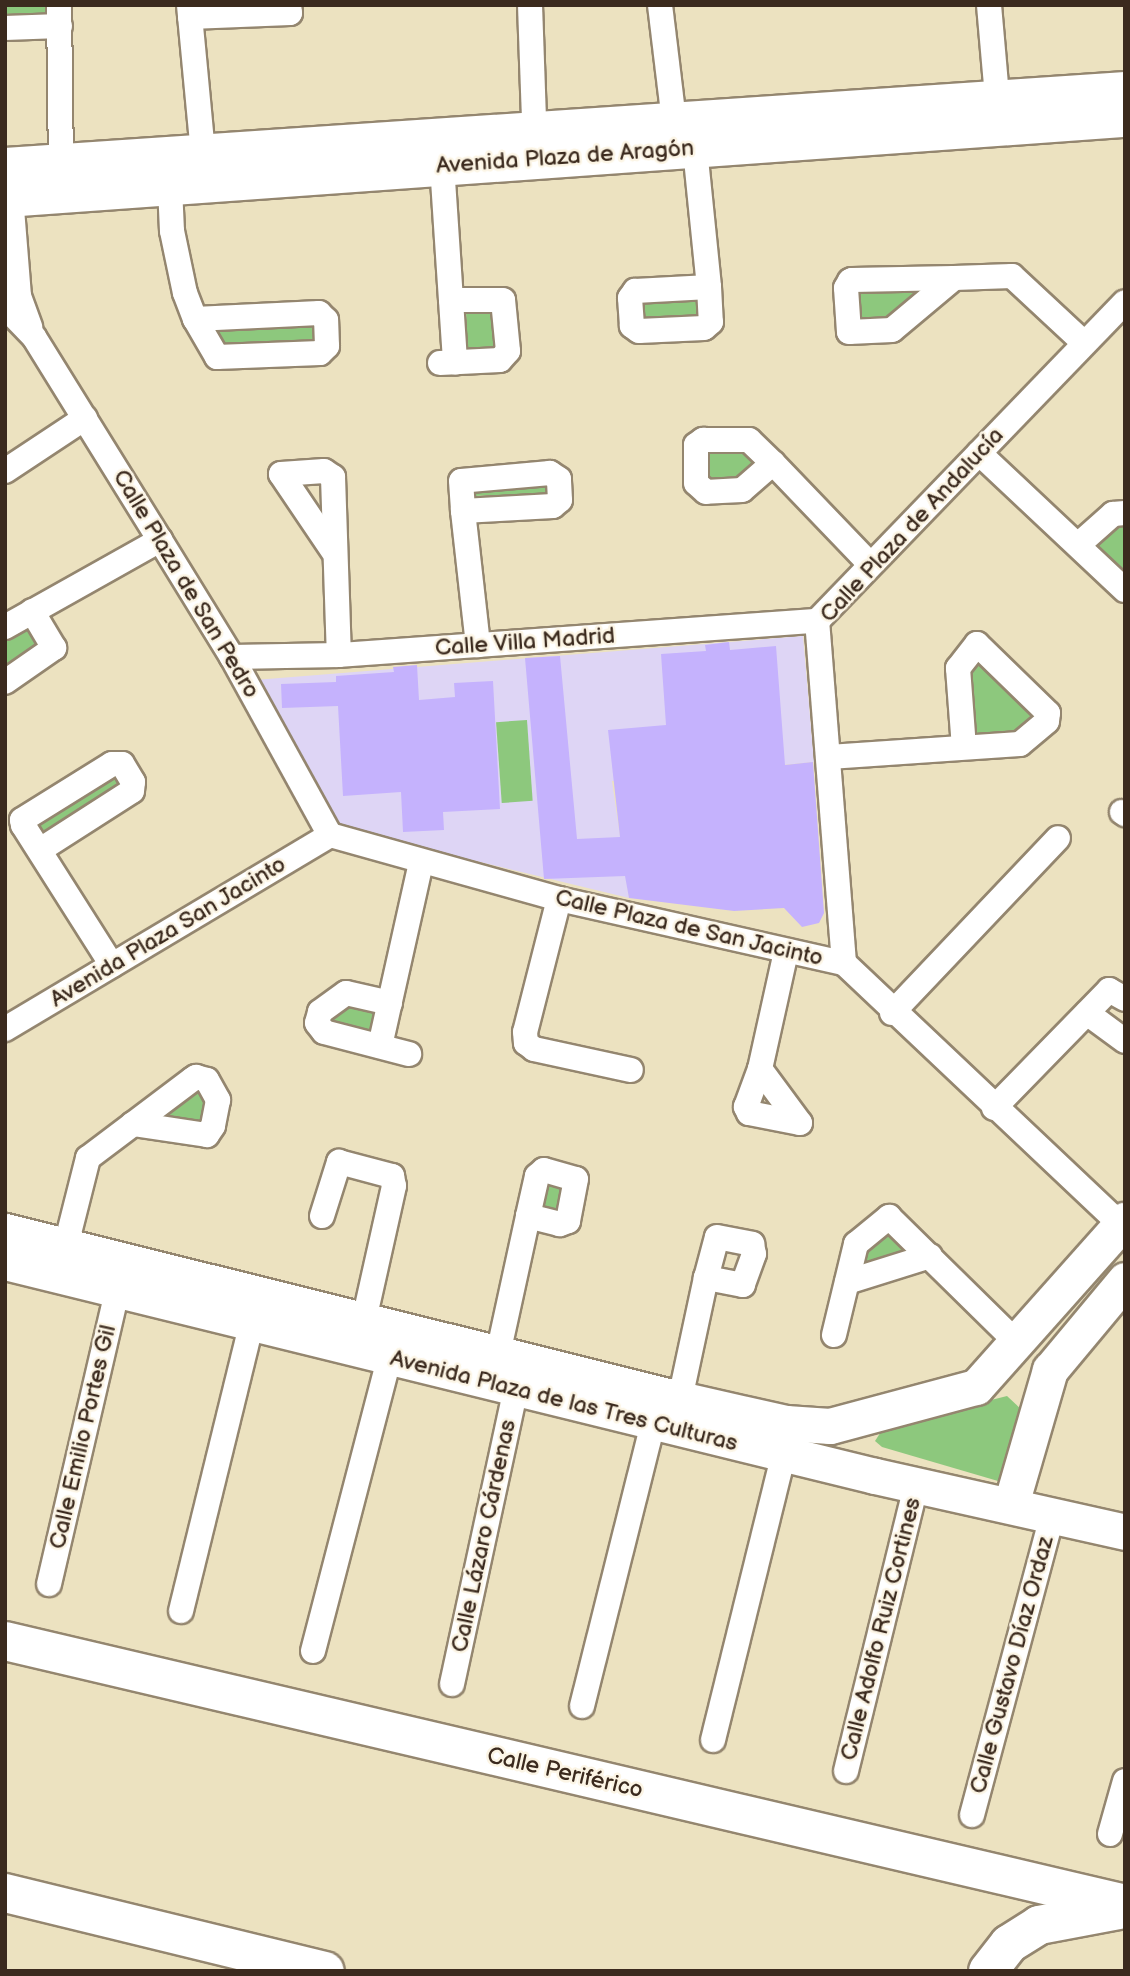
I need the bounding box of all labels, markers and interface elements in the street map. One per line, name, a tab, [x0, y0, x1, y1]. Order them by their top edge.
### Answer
street label: Avenida Plaza de Aragón	[435, 134, 695, 180]
street label: Calle Plaza de Andalucía	[814, 422, 1010, 628]
street label: Calle Plaza de San Pedro	[107, 465, 265, 703]
street label: Calle Villa Madrid	[434, 622, 616, 662]
street label: Avenida Plaza San Jacinto	[44, 850, 292, 1014]
street label: Calle Plaza de San Jacinto	[552, 884, 826, 972]
street label: Calle Emilio Portes Gil	[44, 1322, 122, 1552]
street label: Avenida Plaza de las Tres Culturas	[387, 1344, 741, 1458]
street label: Calle Lázaro Cárdenas	[446, 1417, 522, 1655]
street label: Calle Adolfo Ruiz Cortines	[835, 1495, 927, 1763]
street label: Calle Gustavo Díaz Ordaz	[964, 1533, 1060, 1797]
street label: Calle Periférico	[484, 1742, 646, 1804]

